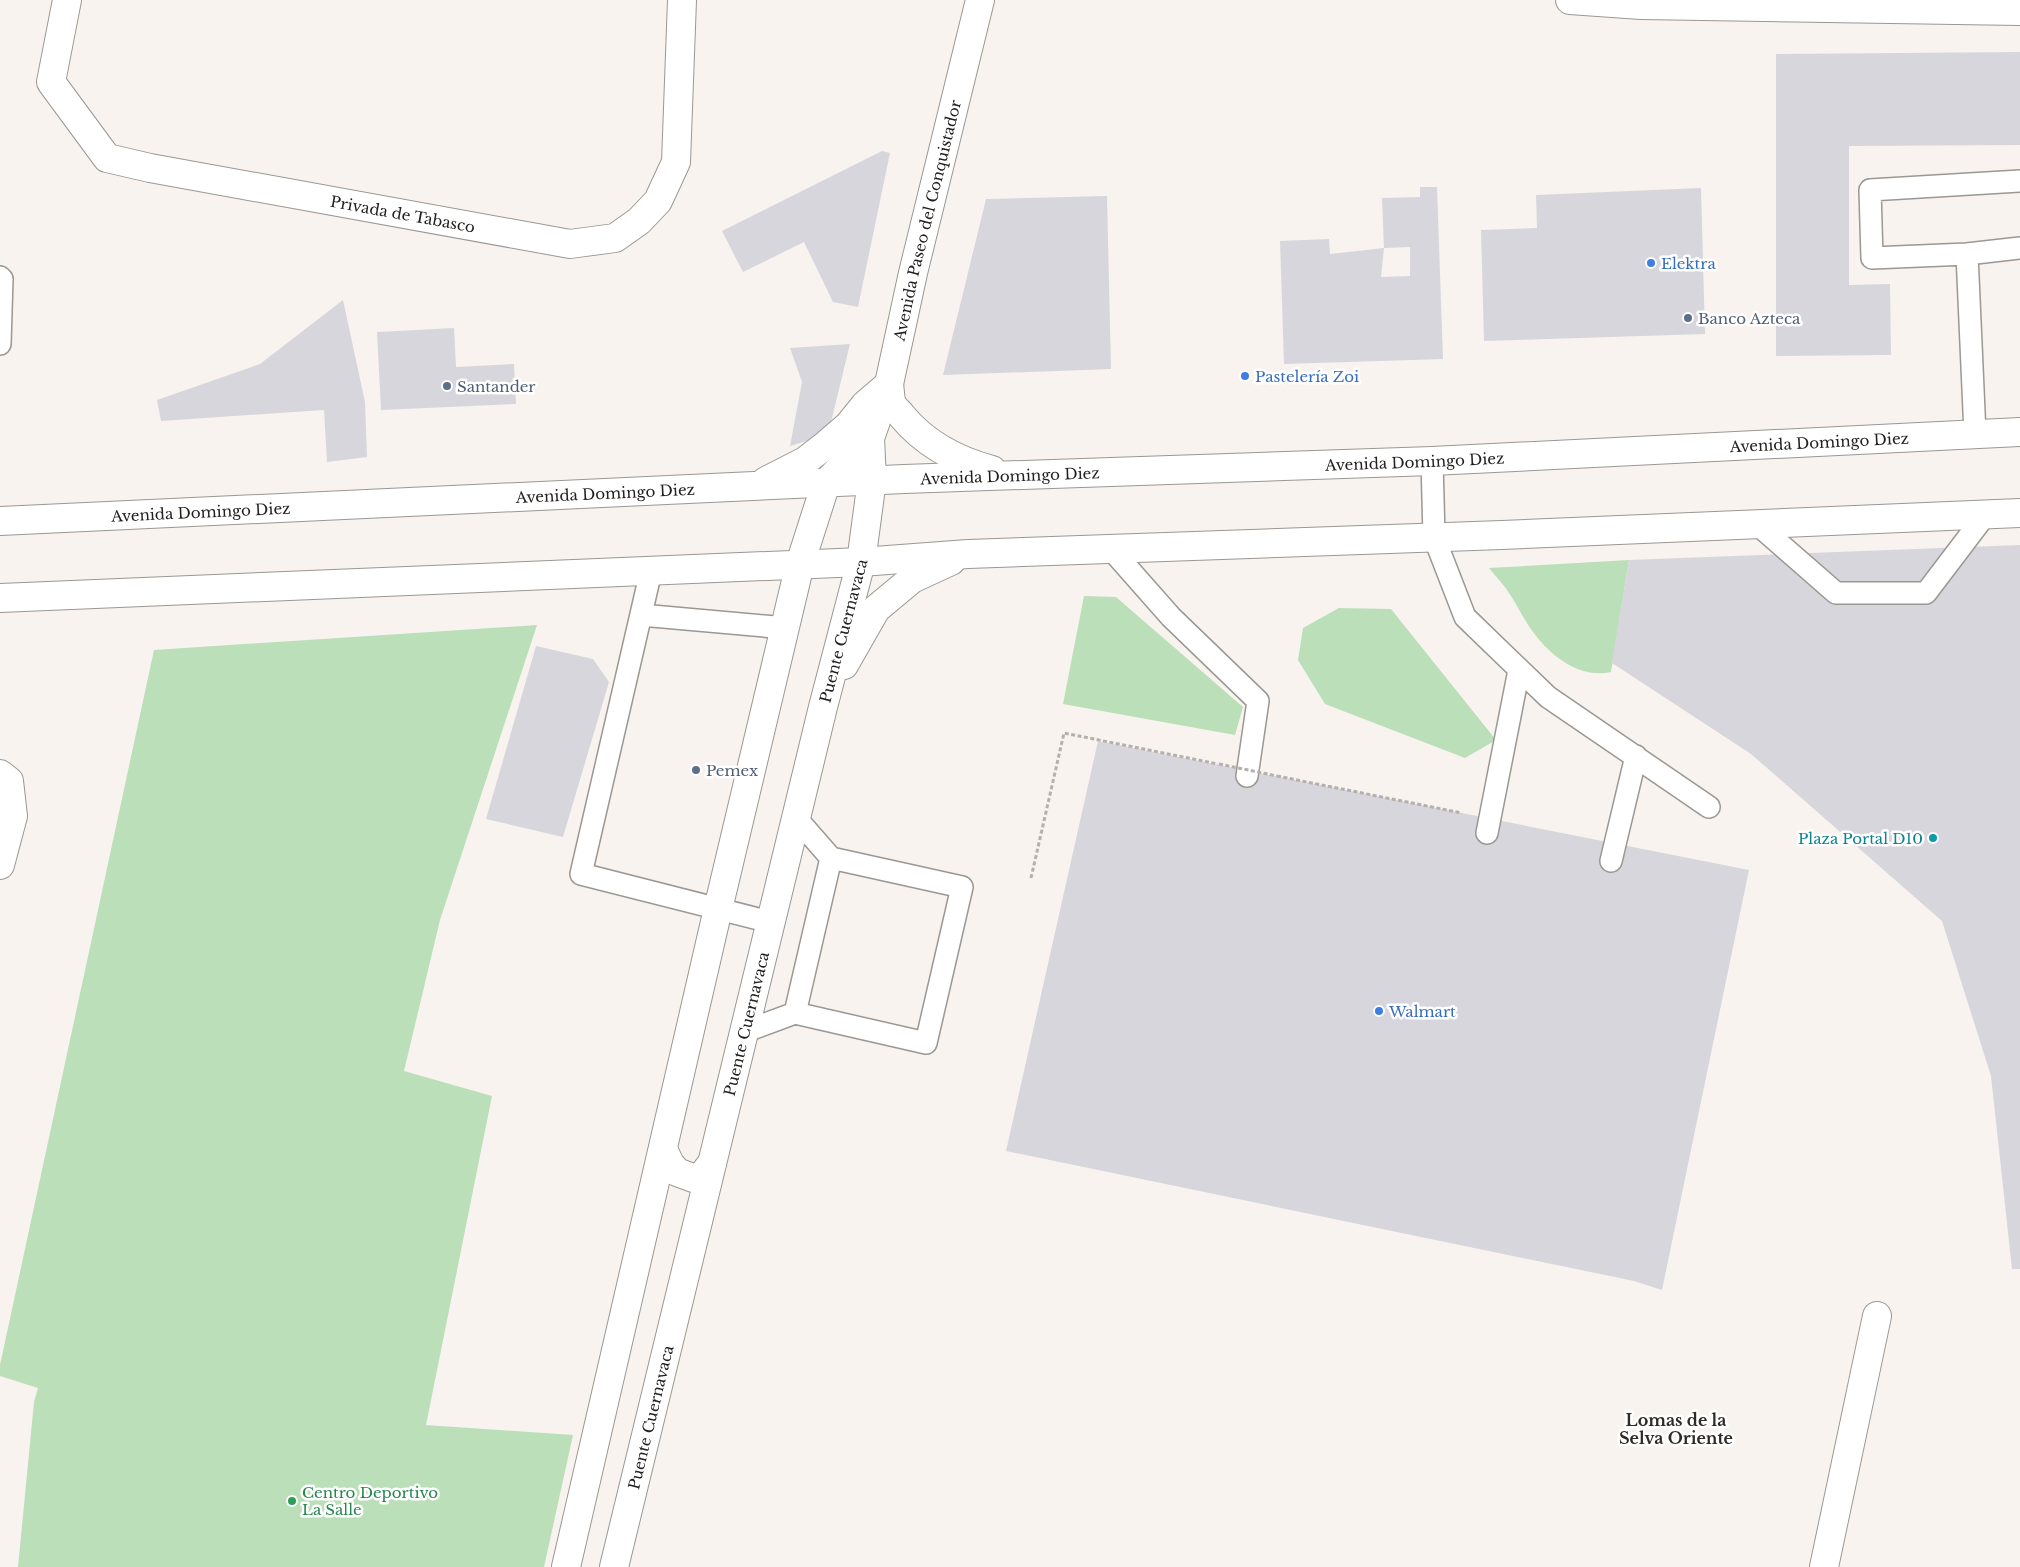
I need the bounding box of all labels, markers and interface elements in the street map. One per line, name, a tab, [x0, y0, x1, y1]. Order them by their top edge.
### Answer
street label: Avenida Paseo del Conquistador	[889, 97, 965, 344]
street label: Privada de Tabasco	[329, 191, 477, 236]
place label: Elektra	[1661, 254, 1716, 273]
marker: Elektra	[1645, 257, 1657, 269]
place label: Banco Azteca	[1698, 309, 1801, 328]
marker: Banco Azteca	[1682, 312, 1694, 324]
place label: Pastelería Zoi	[1255, 367, 1359, 386]
marker: Pastelería Zoi	[1239, 370, 1251, 382]
place label: Santander	[457, 377, 536, 396]
marker: Santander	[441, 380, 453, 392]
street label: Avenida Domingo Diez	[1728, 428, 1909, 456]
street label: Avenida Domingo Diez	[1324, 448, 1505, 474]
street label: Avenida Domingo Diez	[919, 463, 1100, 488]
street label: Avenida Domingo Diez	[514, 479, 695, 507]
street label: Avenida Domingo Diez	[110, 498, 291, 525]
street label: Puente Cuernavaca	[815, 556, 871, 705]
place label: Pemex	[706, 761, 758, 780]
marker: Pemex	[690, 764, 702, 776]
place label: Plaza Portal D10	[1798, 829, 1923, 848]
marker: Plaza Portal D10	[1927, 832, 1939, 844]
street label: Puente Cuernavaca	[719, 949, 773, 1098]
place label: Walmart	[1388, 1002, 1456, 1021]
marker: Walmart	[1373, 1005, 1385, 1017]
street label: Puente Cuernavaca	[624, 1343, 677, 1491]
district label: Lomas de la Selva Oriente	[1619, 1410, 1733, 1448]
place label: Centro Deportivo La Salle	[302, 1483, 438, 1519]
marker: Centro Deportivo La Salle	[286, 1495, 298, 1507]

